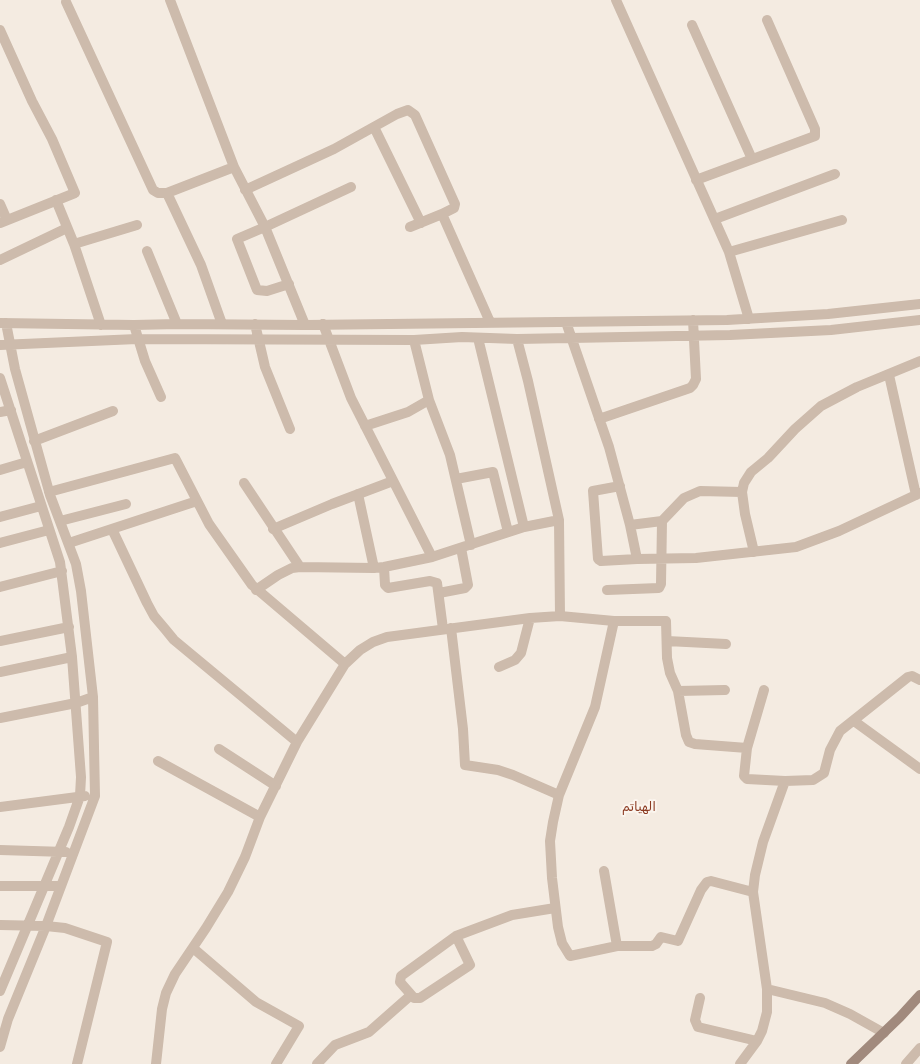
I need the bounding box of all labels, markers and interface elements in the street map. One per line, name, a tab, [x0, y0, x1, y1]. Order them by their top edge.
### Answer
district label: الهياتم	[622, 799, 656, 815]

